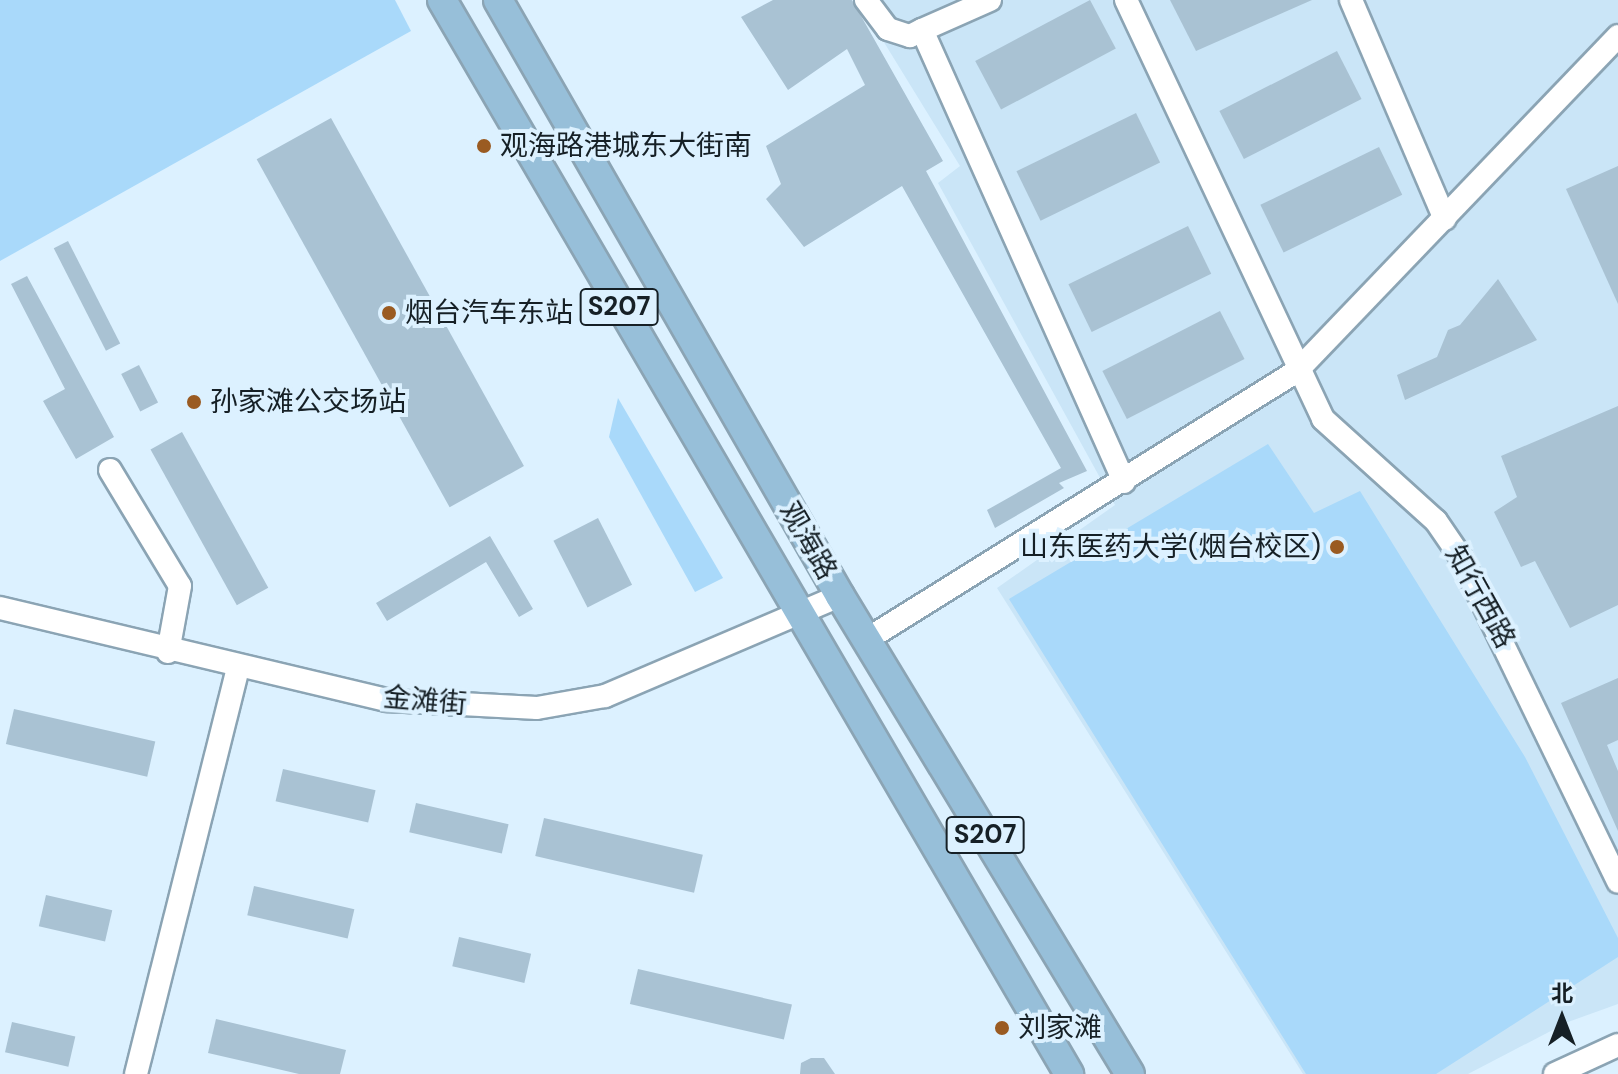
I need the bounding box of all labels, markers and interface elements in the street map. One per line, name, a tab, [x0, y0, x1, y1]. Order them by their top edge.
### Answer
place label: 观海路港城东大街南	[500, 129, 752, 163]
marker: 观海路港城东大街南	[475, 137, 493, 155]
road number: S207	[579, 285, 659, 329]
place label: 烟台汽车东站	[405, 296, 573, 330]
marker: 烟台汽车东站	[380, 304, 398, 322]
place label: 孙家滩公交场站	[210, 385, 406, 419]
marker: 孙家滩公交场站	[185, 393, 203, 411]
street label: 观海路	[772, 496, 844, 586]
place label: 山东医药大学(烟台校区)	[1020, 530, 1321, 564]
marker: 山东医药大学(烟台校区)	[1328, 538, 1346, 556]
street label: 知行西路	[1438, 540, 1522, 654]
street label: 金滩街	[382, 681, 468, 721]
road number: S207	[945, 813, 1025, 857]
north arrow	[1522, 978, 1602, 1058]
text: 北	[1551, 979, 1573, 1008]
place label: 刘家滩	[1018, 1011, 1102, 1045]
marker: 刘家滩	[993, 1019, 1011, 1037]

